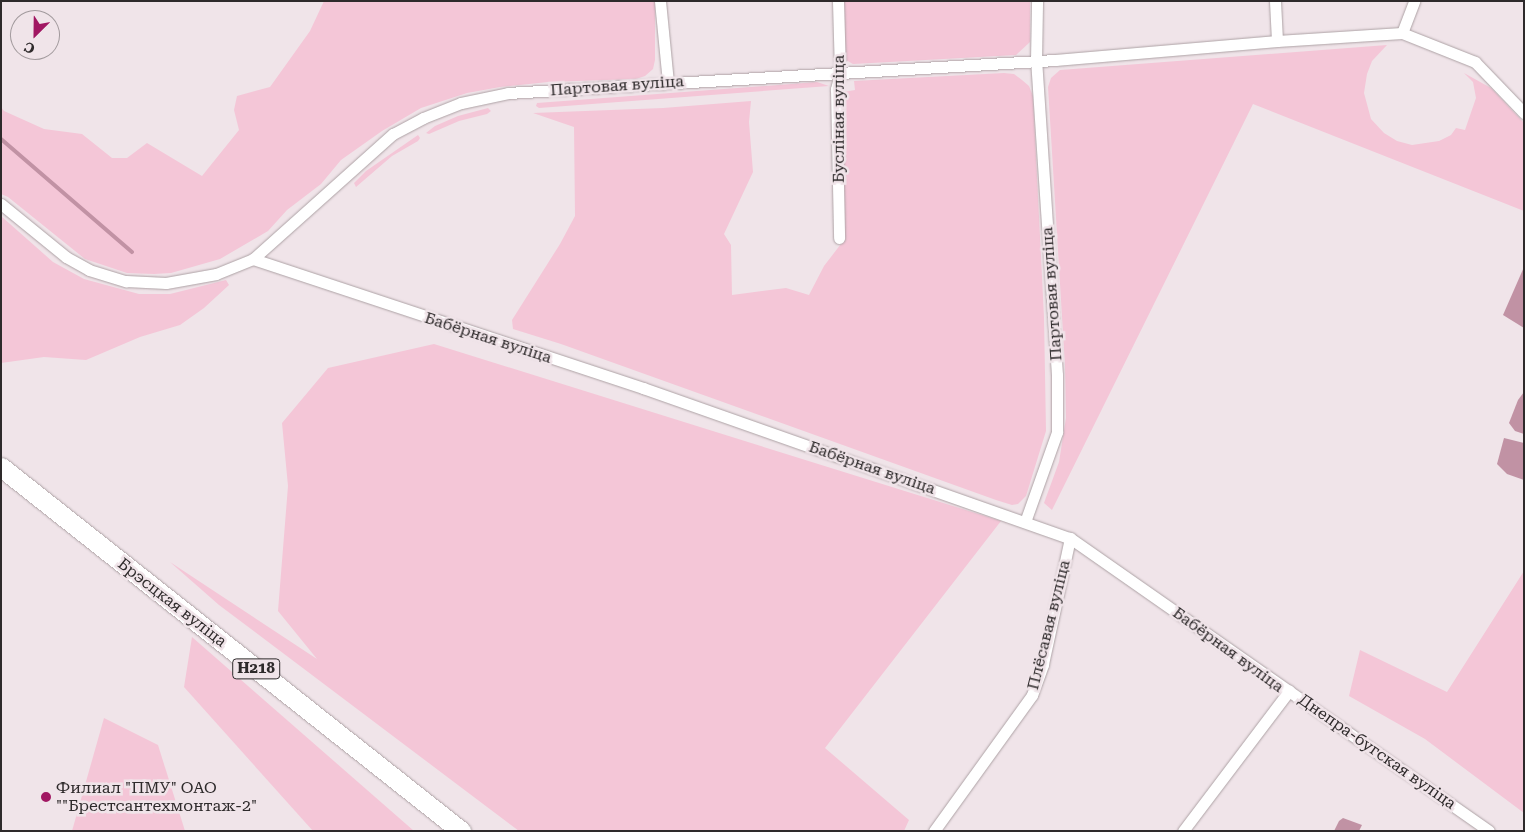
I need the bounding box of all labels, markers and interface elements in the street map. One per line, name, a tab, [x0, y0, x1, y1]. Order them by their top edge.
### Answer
north arrow	[10, 10, 60, 60]
text: С	[22, 39, 37, 57]
street label: Бусліная вуліца	[829, 55, 849, 183]
street label: Партовая вуліца	[550, 72, 684, 100]
street label: Партовая вуліца	[1038, 227, 1066, 361]
street label: Бабёрная вуліца	[422, 308, 554, 368]
street label: Бабёрная вуліца	[806, 437, 938, 499]
street label: Брэсцкая вуліца	[114, 555, 230, 651]
street label: Плёсавая вуліца	[1024, 558, 1074, 692]
street label: Бабёрная вуліца	[1169, 603, 1287, 697]
road number: Н218	[231, 656, 281, 682]
street label: Днепра-бугская вуліца	[1295, 690, 1459, 814]
place label: Филиал "ПМУ" ОАО ""Брестсантехмонтаж-2"	[56, 778, 257, 816]
marker: Филиал "ПМУ" ОАО ""Брестсантехмонтаж-2"	[40, 791, 52, 803]

